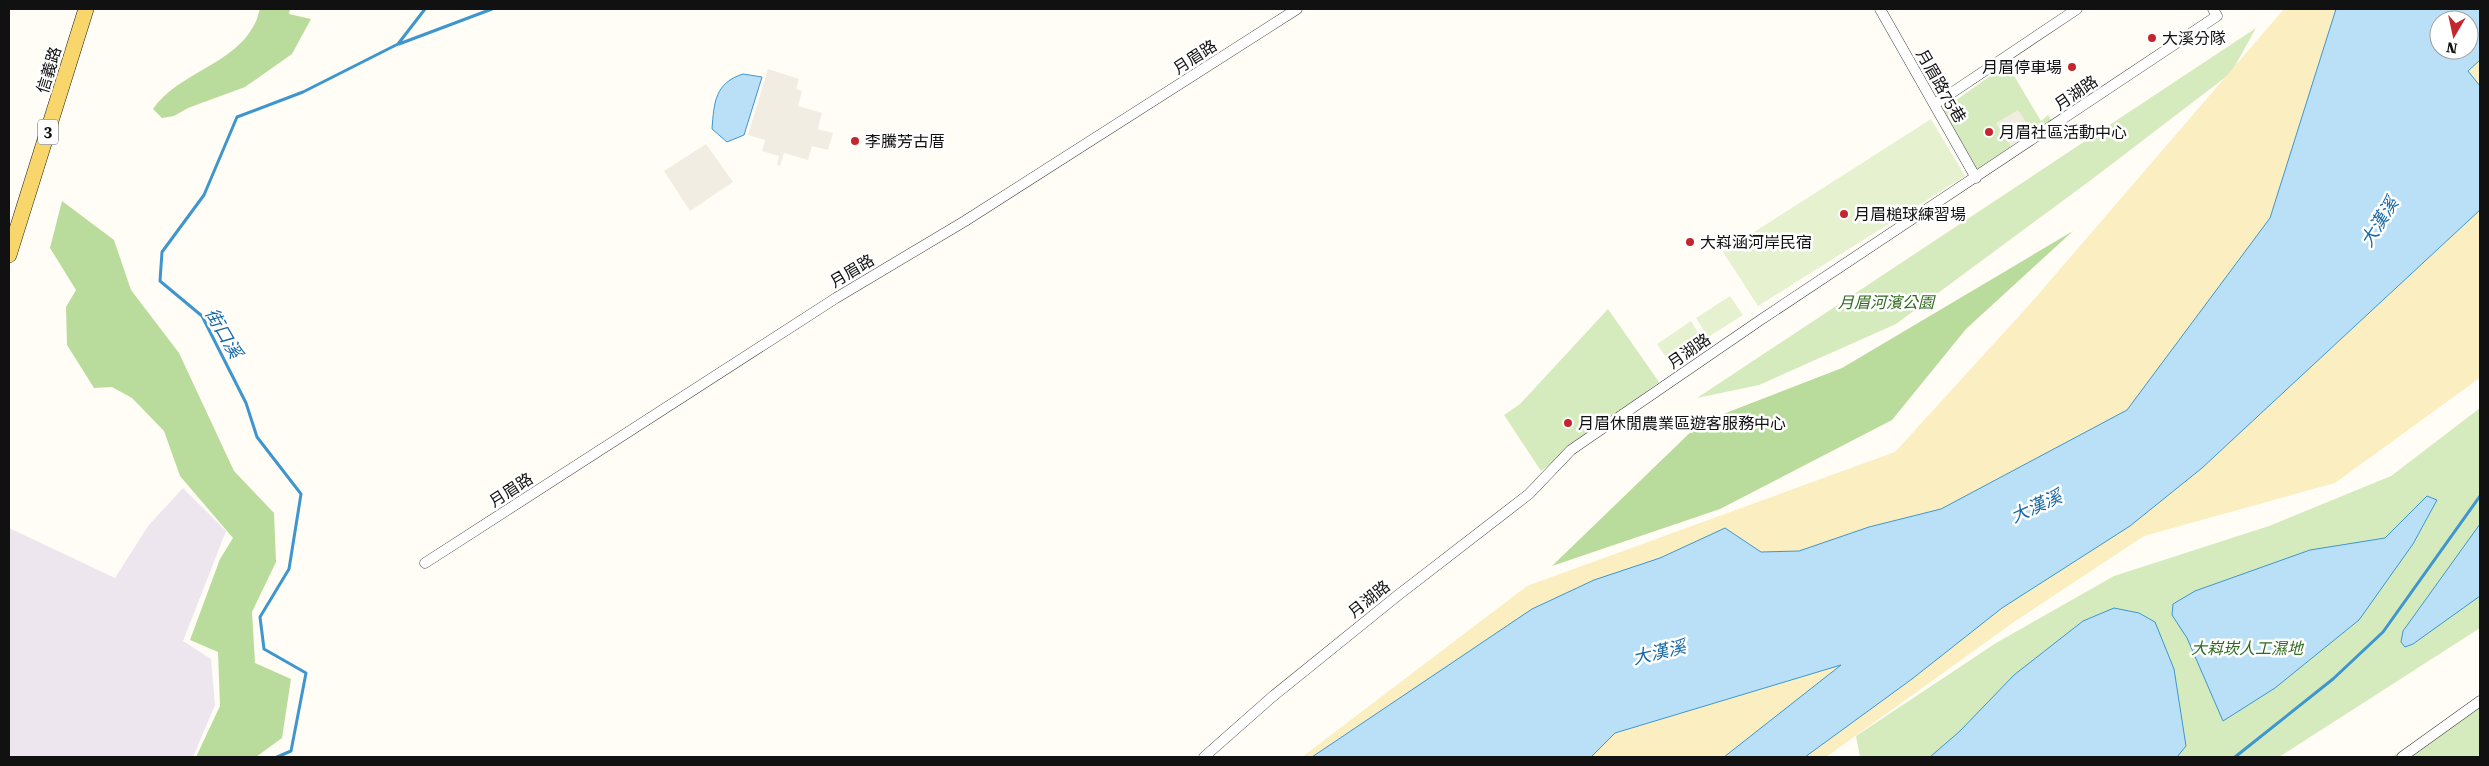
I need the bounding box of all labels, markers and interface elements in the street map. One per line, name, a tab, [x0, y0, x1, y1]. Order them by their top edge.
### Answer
north arrow	[2429, 10, 2479, 60]
place label: 大溪分隊	[2162, 29, 2226, 48]
marker: 大溪分隊	[2146, 32, 2158, 44]
street label: 月眉路	[1170, 36, 1220, 78]
text: N	[2445, 39, 2459, 57]
street label: 信義路	[33, 44, 65, 96]
street label: 月眉路75巷	[1912, 46, 1970, 126]
place label: 月眉停車場	[1982, 58, 2062, 77]
marker: 月眉停車場	[2066, 61, 2078, 73]
street label: 月湖路	[2051, 72, 2101, 114]
road number: 3	[38, 120, 58, 144]
place label: 月眉社區活動中心	[1999, 123, 2127, 142]
marker: 月眉社區活動中心	[1983, 126, 1995, 138]
place label: 李騰芳古厝	[865, 132, 945, 151]
marker: 李騰芳古厝	[849, 135, 861, 147]
water label: 大漢溪	[2356, 191, 2404, 250]
place label: 月眉槌球練習場	[1854, 205, 1966, 224]
marker: 月眉槌球練習場	[1838, 208, 1850, 220]
place label: 大嵙涵河岸民宿	[1700, 233, 1812, 252]
marker: 大嵙涵河岸民宿	[1684, 236, 1696, 248]
street label: 月眉路	[827, 250, 877, 292]
park label: 月眉河濱公園	[1838, 293, 1936, 312]
water label: 街口溪	[201, 304, 248, 364]
street label: 月湖路	[1664, 329, 1714, 373]
place label: 月眉休閒農業區遊客服務中心	[1578, 414, 1786, 433]
marker: 月眉休閒農業區遊客服務中心	[1562, 417, 1574, 429]
street label: 月眉路	[486, 469, 536, 511]
water label: 大漢溪	[2007, 484, 2068, 527]
street label: 月湖路	[1344, 577, 1394, 621]
water label: 大漢溪	[1630, 635, 1691, 668]
park label: 大嵙崁人工濕地	[2191, 639, 2305, 658]

